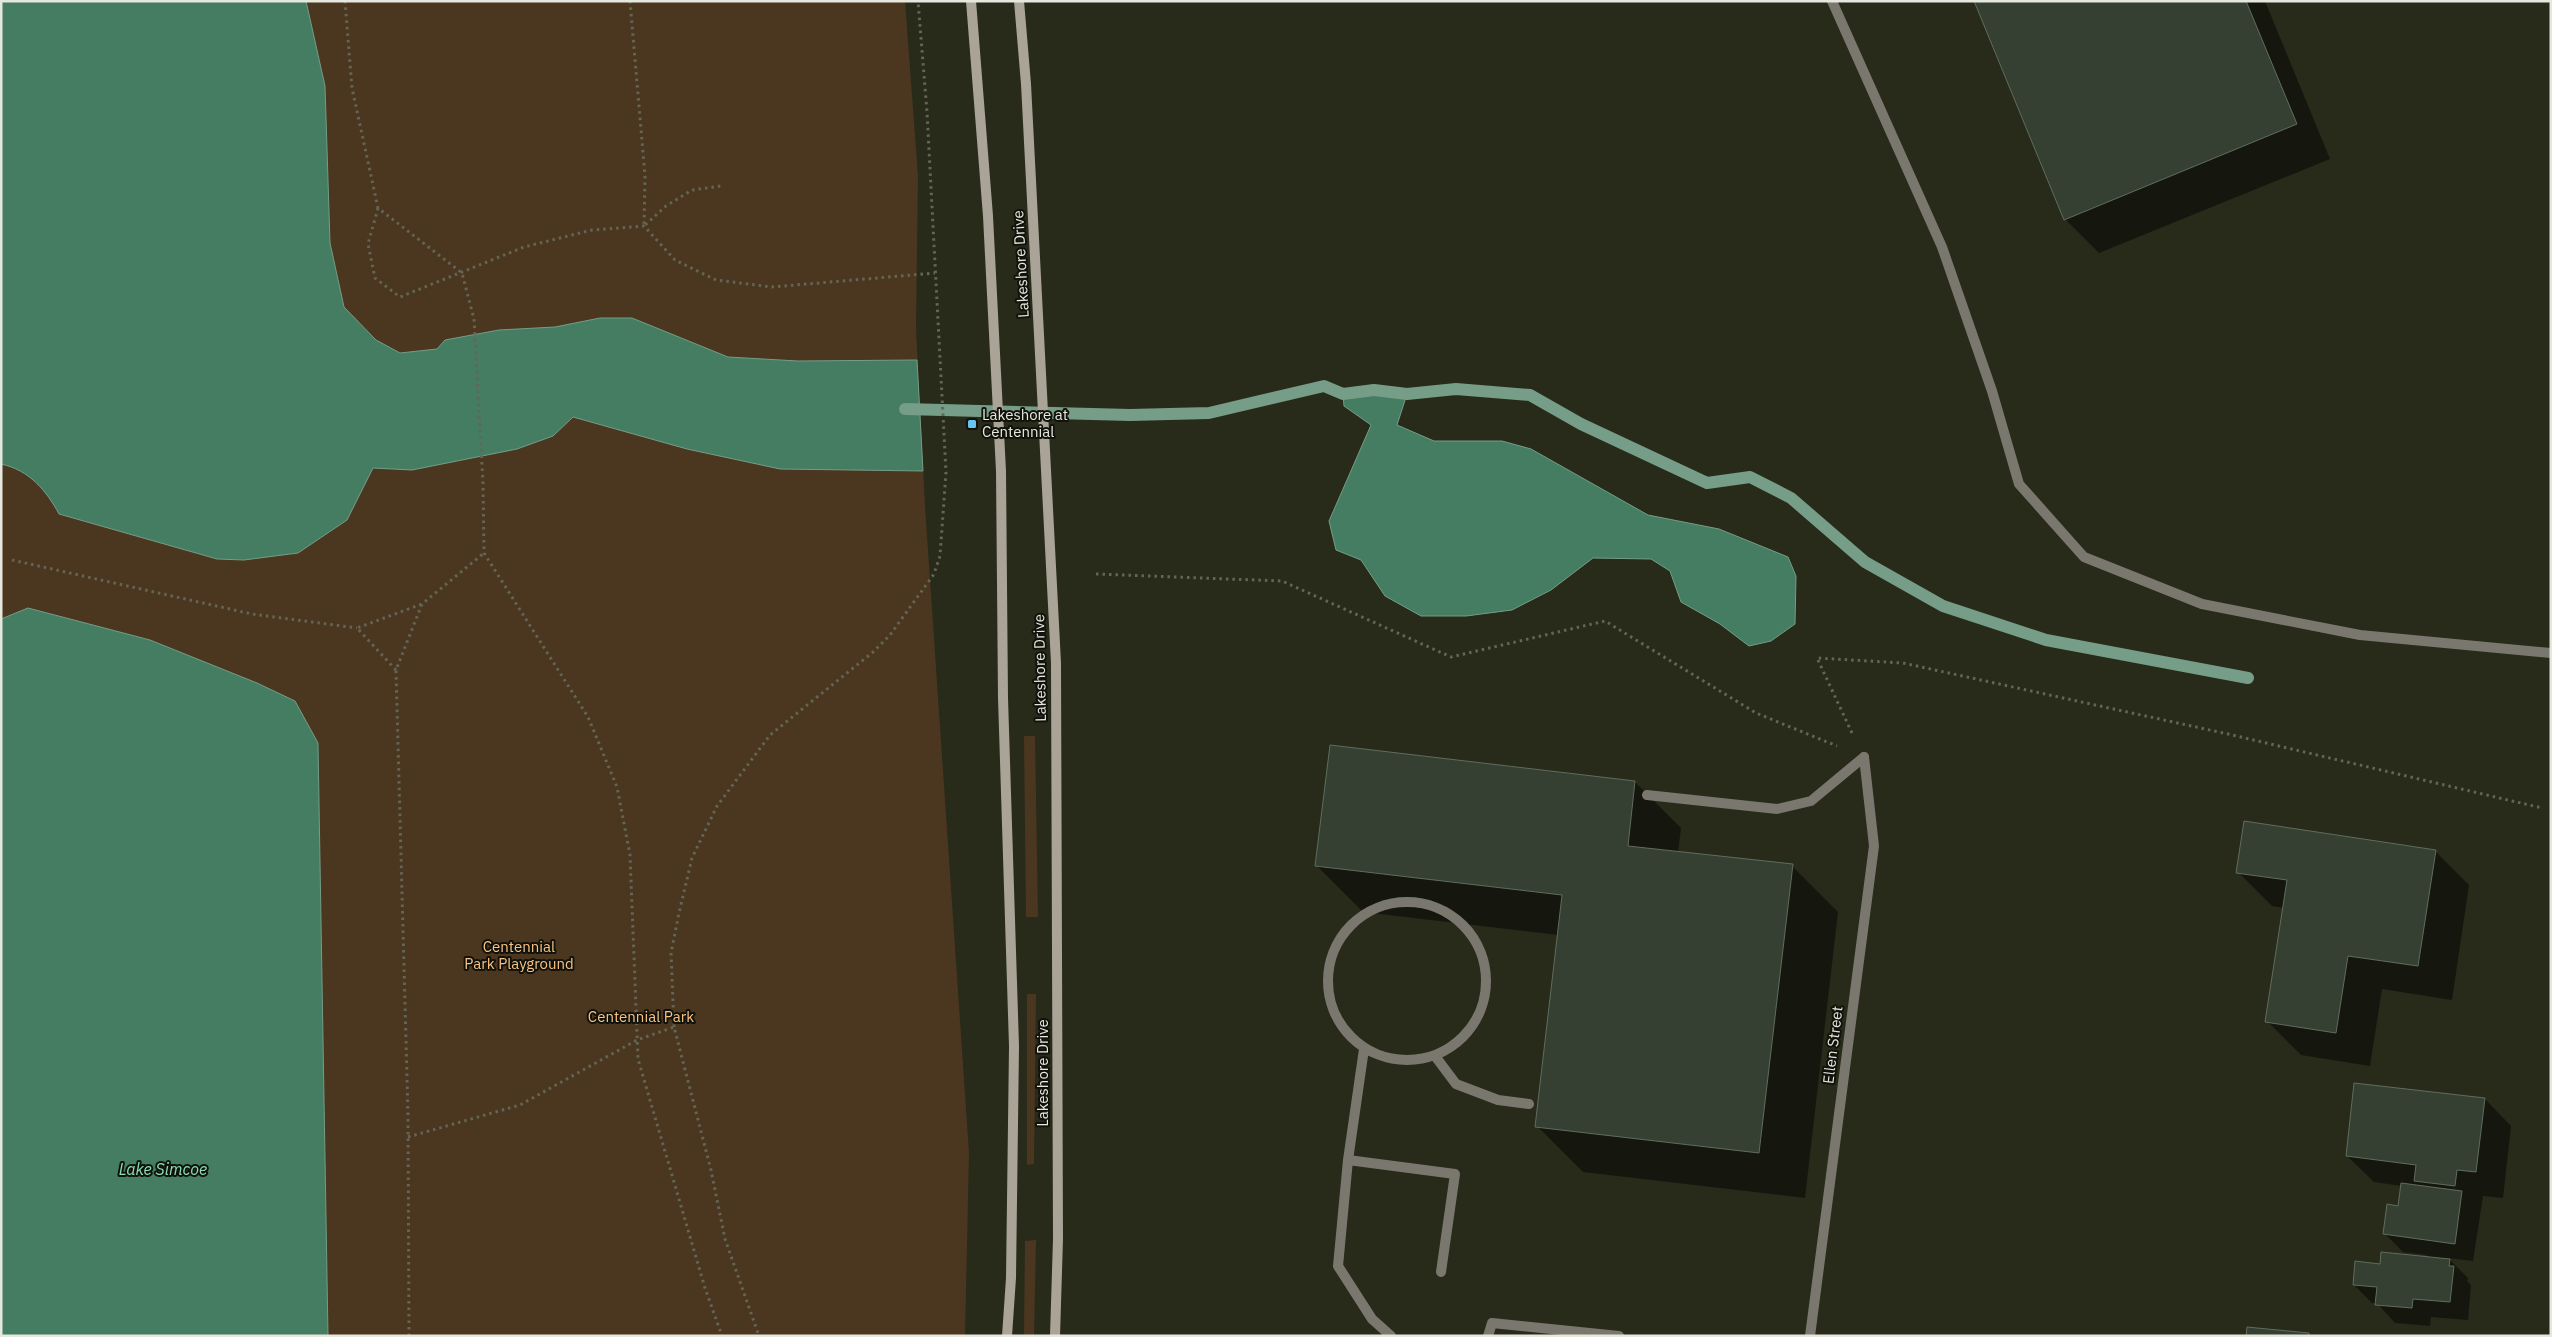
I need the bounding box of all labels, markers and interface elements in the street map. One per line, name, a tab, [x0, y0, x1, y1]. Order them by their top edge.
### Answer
street label: Lakeshore Drive	[1008, 210, 1033, 318]
place label: Lakeshore at Centennial	[982, 405, 1068, 441]
marker: Lakeshore at Centennial	[966, 418, 978, 430]
street label: Lakeshore Drive	[1029, 614, 1050, 722]
park label: Centennial Park Playground	[464, 937, 574, 973]
street label: Ellen Street	[1818, 1005, 1847, 1085]
park label: Centennial Park	[588, 1007, 694, 1026]
street label: Lakeshore Drive	[1033, 1019, 1052, 1127]
water label: Lake Simcoe	[119, 1159, 207, 1179]

